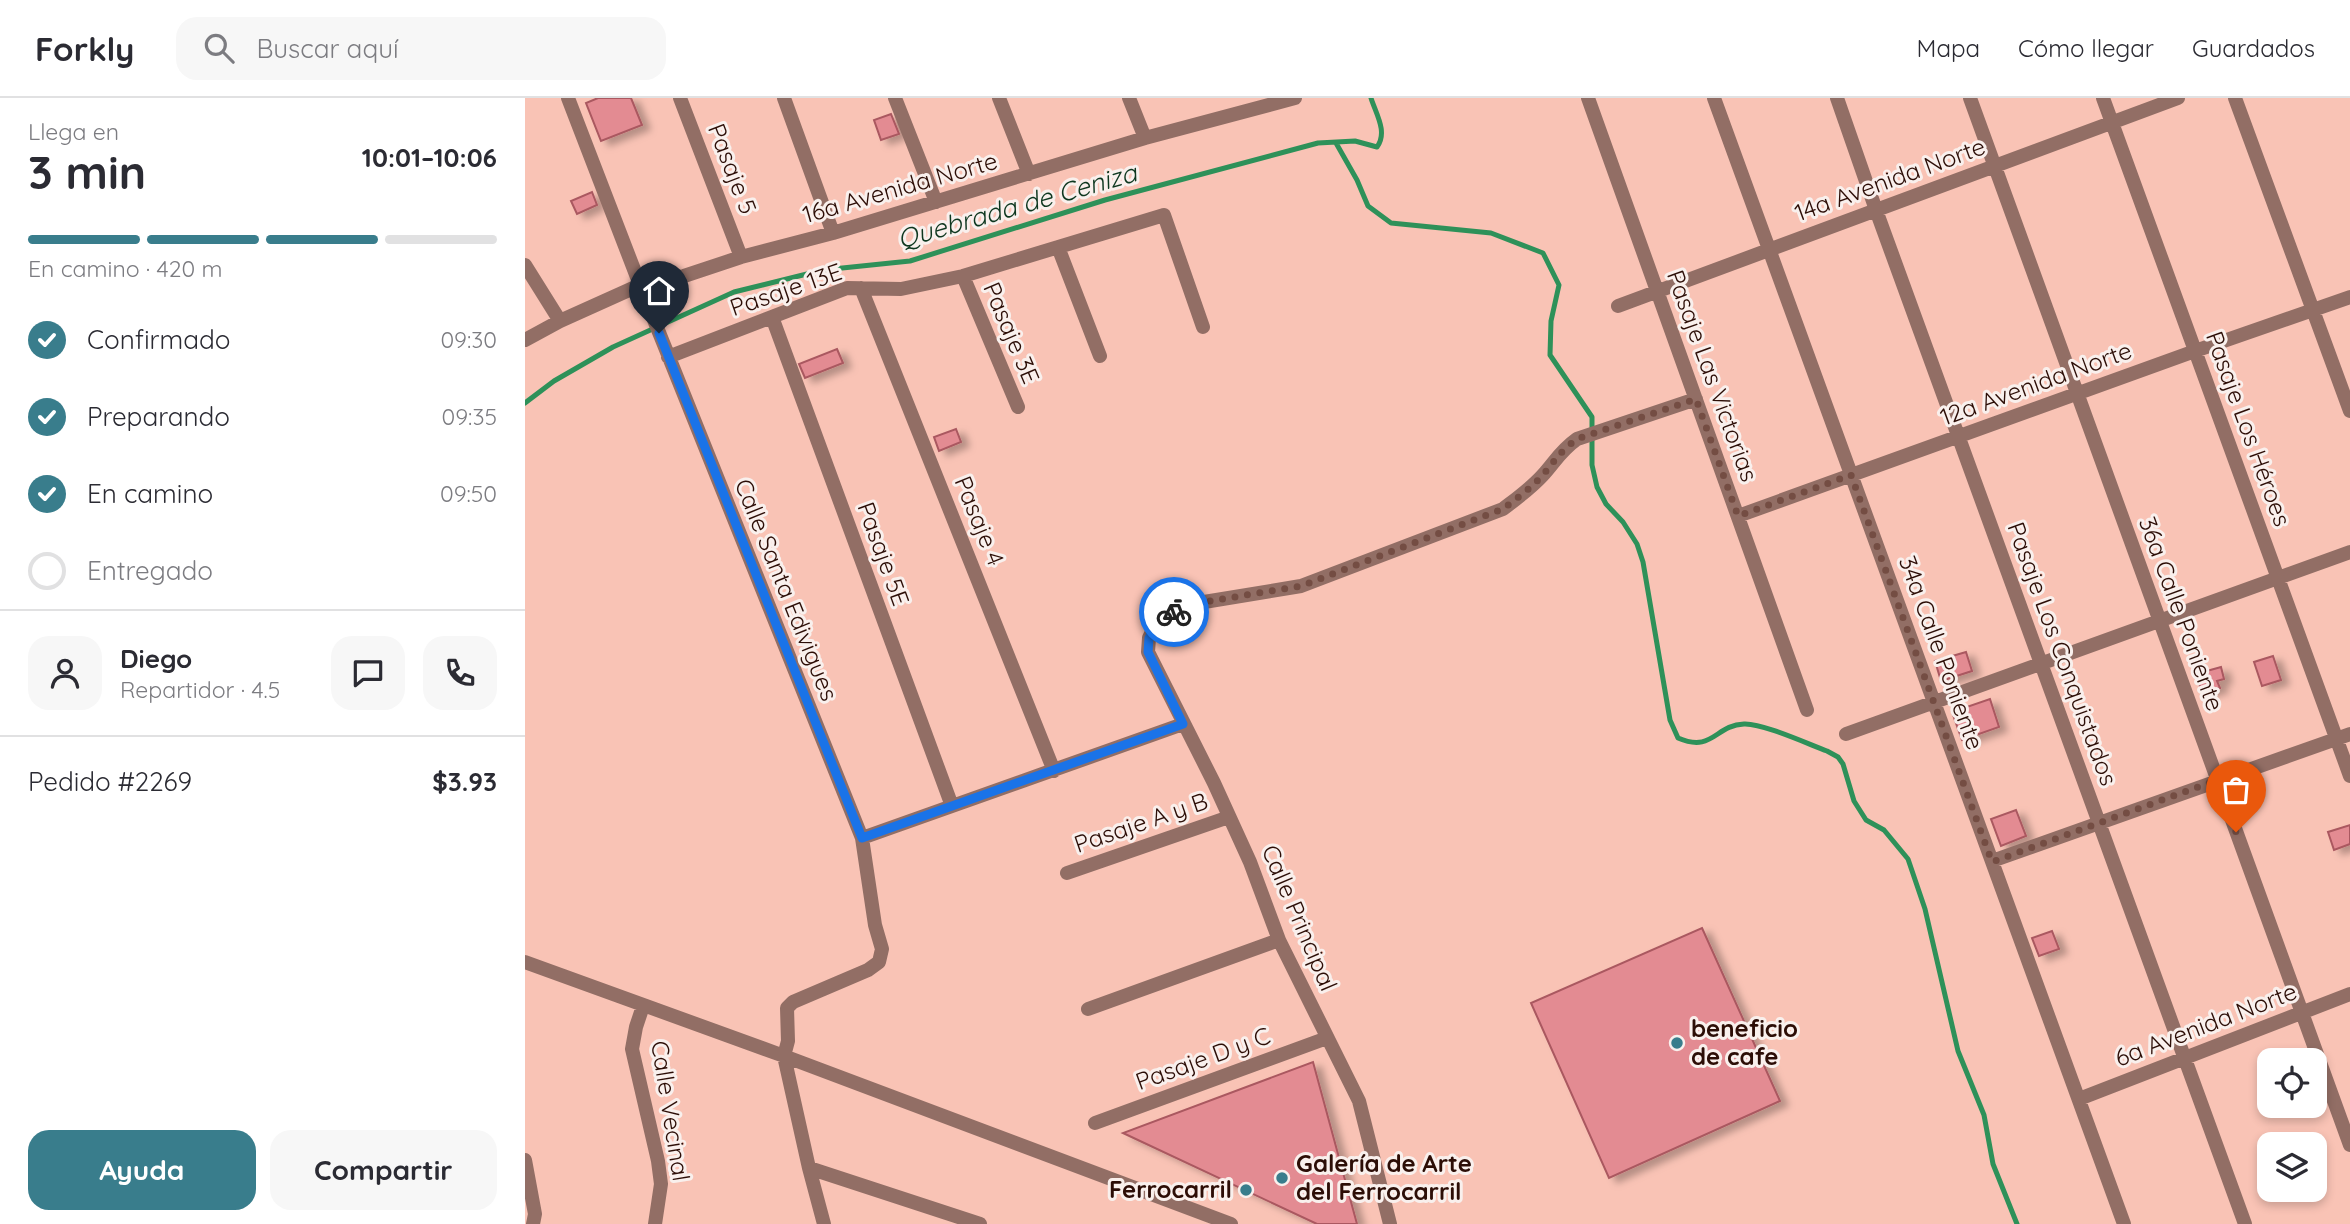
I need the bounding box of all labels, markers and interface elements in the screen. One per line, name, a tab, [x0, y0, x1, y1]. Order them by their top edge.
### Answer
search box	[176, 17, 666, 80]
text: Forkly	[35, 28, 134, 69]
icon: search	[200, 29, 238, 67]
text: Buscar aquí	[256, 32, 399, 65]
text: Mapa	[1917, 33, 1980, 63]
text: Cómo llegar	[2018, 33, 2154, 63]
text: Guardados	[2192, 33, 2315, 63]
text: Llega en	[28, 117, 119, 146]
street label: Pasaje 5	[702, 119, 764, 218]
street label: 14a Avenida Norte	[1790, 131, 1989, 227]
text: 10:01–10:06	[362, 141, 497, 174]
text: 3 min	[28, 143, 146, 201]
street label: 16a Avenida Norte	[799, 145, 1001, 229]
water label: Quebrada de Ceniza	[893, 155, 1142, 255]
text: En camino · 420 m	[28, 254, 222, 283]
street label: Pasaje 13E	[726, 256, 846, 322]
pin	[629, 261, 689, 333]
street label: Pasaje Las Victorias	[1661, 266, 1765, 485]
icon: home	[640, 272, 678, 310]
street label: Pasaje 3E	[977, 277, 1047, 388]
icon: check	[28, 321, 66, 359]
text: Confirmado	[87, 323, 231, 356]
text: 09:30	[440, 325, 497, 354]
street label: Pasaje Los Héroes	[2200, 327, 2298, 530]
street label: 12a Avenida Norte	[1936, 334, 2136, 432]
icon: check	[28, 398, 66, 436]
text: Preparando	[87, 400, 230, 433]
text: 09:35	[442, 402, 497, 431]
street label: Pasaje 4	[948, 471, 1011, 570]
street label: Calle Santa Edivigues	[729, 474, 845, 705]
icon: check	[28, 475, 66, 513]
text: En camino	[87, 477, 213, 510]
text: 09:50	[440, 479, 497, 508]
street label: Pasaje 5E	[851, 498, 917, 610]
street label: 36a Calle Poniente	[2133, 513, 2231, 715]
street label: Pasaje Los Conquistados	[2001, 518, 2125, 789]
street label: 34a Calle Poniente	[1893, 552, 1991, 754]
text: Entregado	[87, 554, 213, 587]
courier	[1139, 577, 1209, 647]
icon: bike	[1155, 593, 1193, 631]
button: person	[28, 636, 102, 710]
button: chat	[331, 636, 405, 710]
button: phone	[423, 636, 497, 710]
text: Diego	[120, 642, 192, 675]
text: Repartidor · 4.5	[120, 675, 280, 704]
pin	[2206, 760, 2266, 832]
text: Pedido #2269	[28, 765, 192, 798]
text: $3.93	[432, 765, 497, 798]
icon: bag	[2217, 771, 2255, 809]
street label: Pasaje A y B	[1070, 785, 1211, 859]
street label: Calle Principal	[1256, 840, 1344, 995]
street label: 6a Avenida Norte	[2110, 976, 2301, 1073]
place label: beneficio de cafe	[1691, 1013, 1798, 1071]
street label: Pasaje D y C	[1131, 1020, 1274, 1096]
marker: beneficio de cafe	[1669, 1035, 1685, 1051]
street label: Calle Vecinal	[645, 1039, 697, 1183]
map controls	[2257, 1048, 2327, 1202]
button: locate	[2257, 1048, 2327, 1118]
button: Ayuda	[28, 1130, 256, 1210]
button: Compartir	[270, 1130, 497, 1210]
button: layers	[2257, 1132, 2327, 1202]
place label: Galería de Arte del Ferrocarril	[1296, 1148, 1472, 1206]
marker: Galería de Arte del Ferrocarril	[1274, 1170, 1290, 1186]
place label: Ferrocarril	[1109, 1174, 1232, 1204]
marker: Ferrocarril	[1238, 1182, 1254, 1198]

